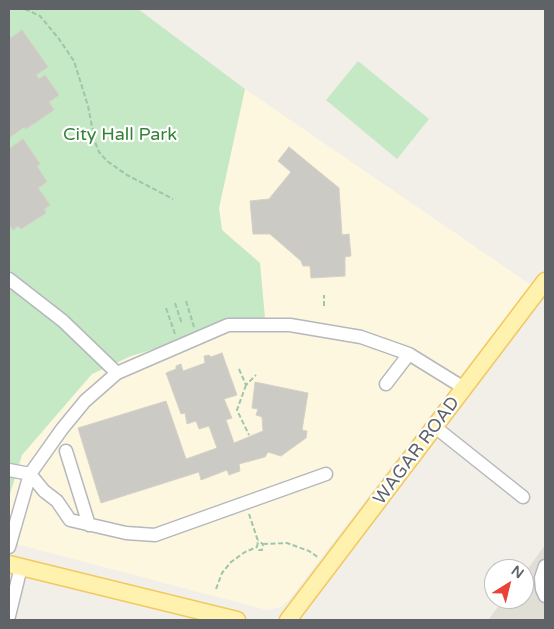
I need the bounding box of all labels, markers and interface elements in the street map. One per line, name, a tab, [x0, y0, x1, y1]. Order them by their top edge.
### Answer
park label: City Hall Park	[63, 124, 177, 146]
street label: WAGAR ROAD	[369, 393, 465, 509]
north arrow	[484, 559, 534, 609]
text: N	[508, 562, 527, 582]

